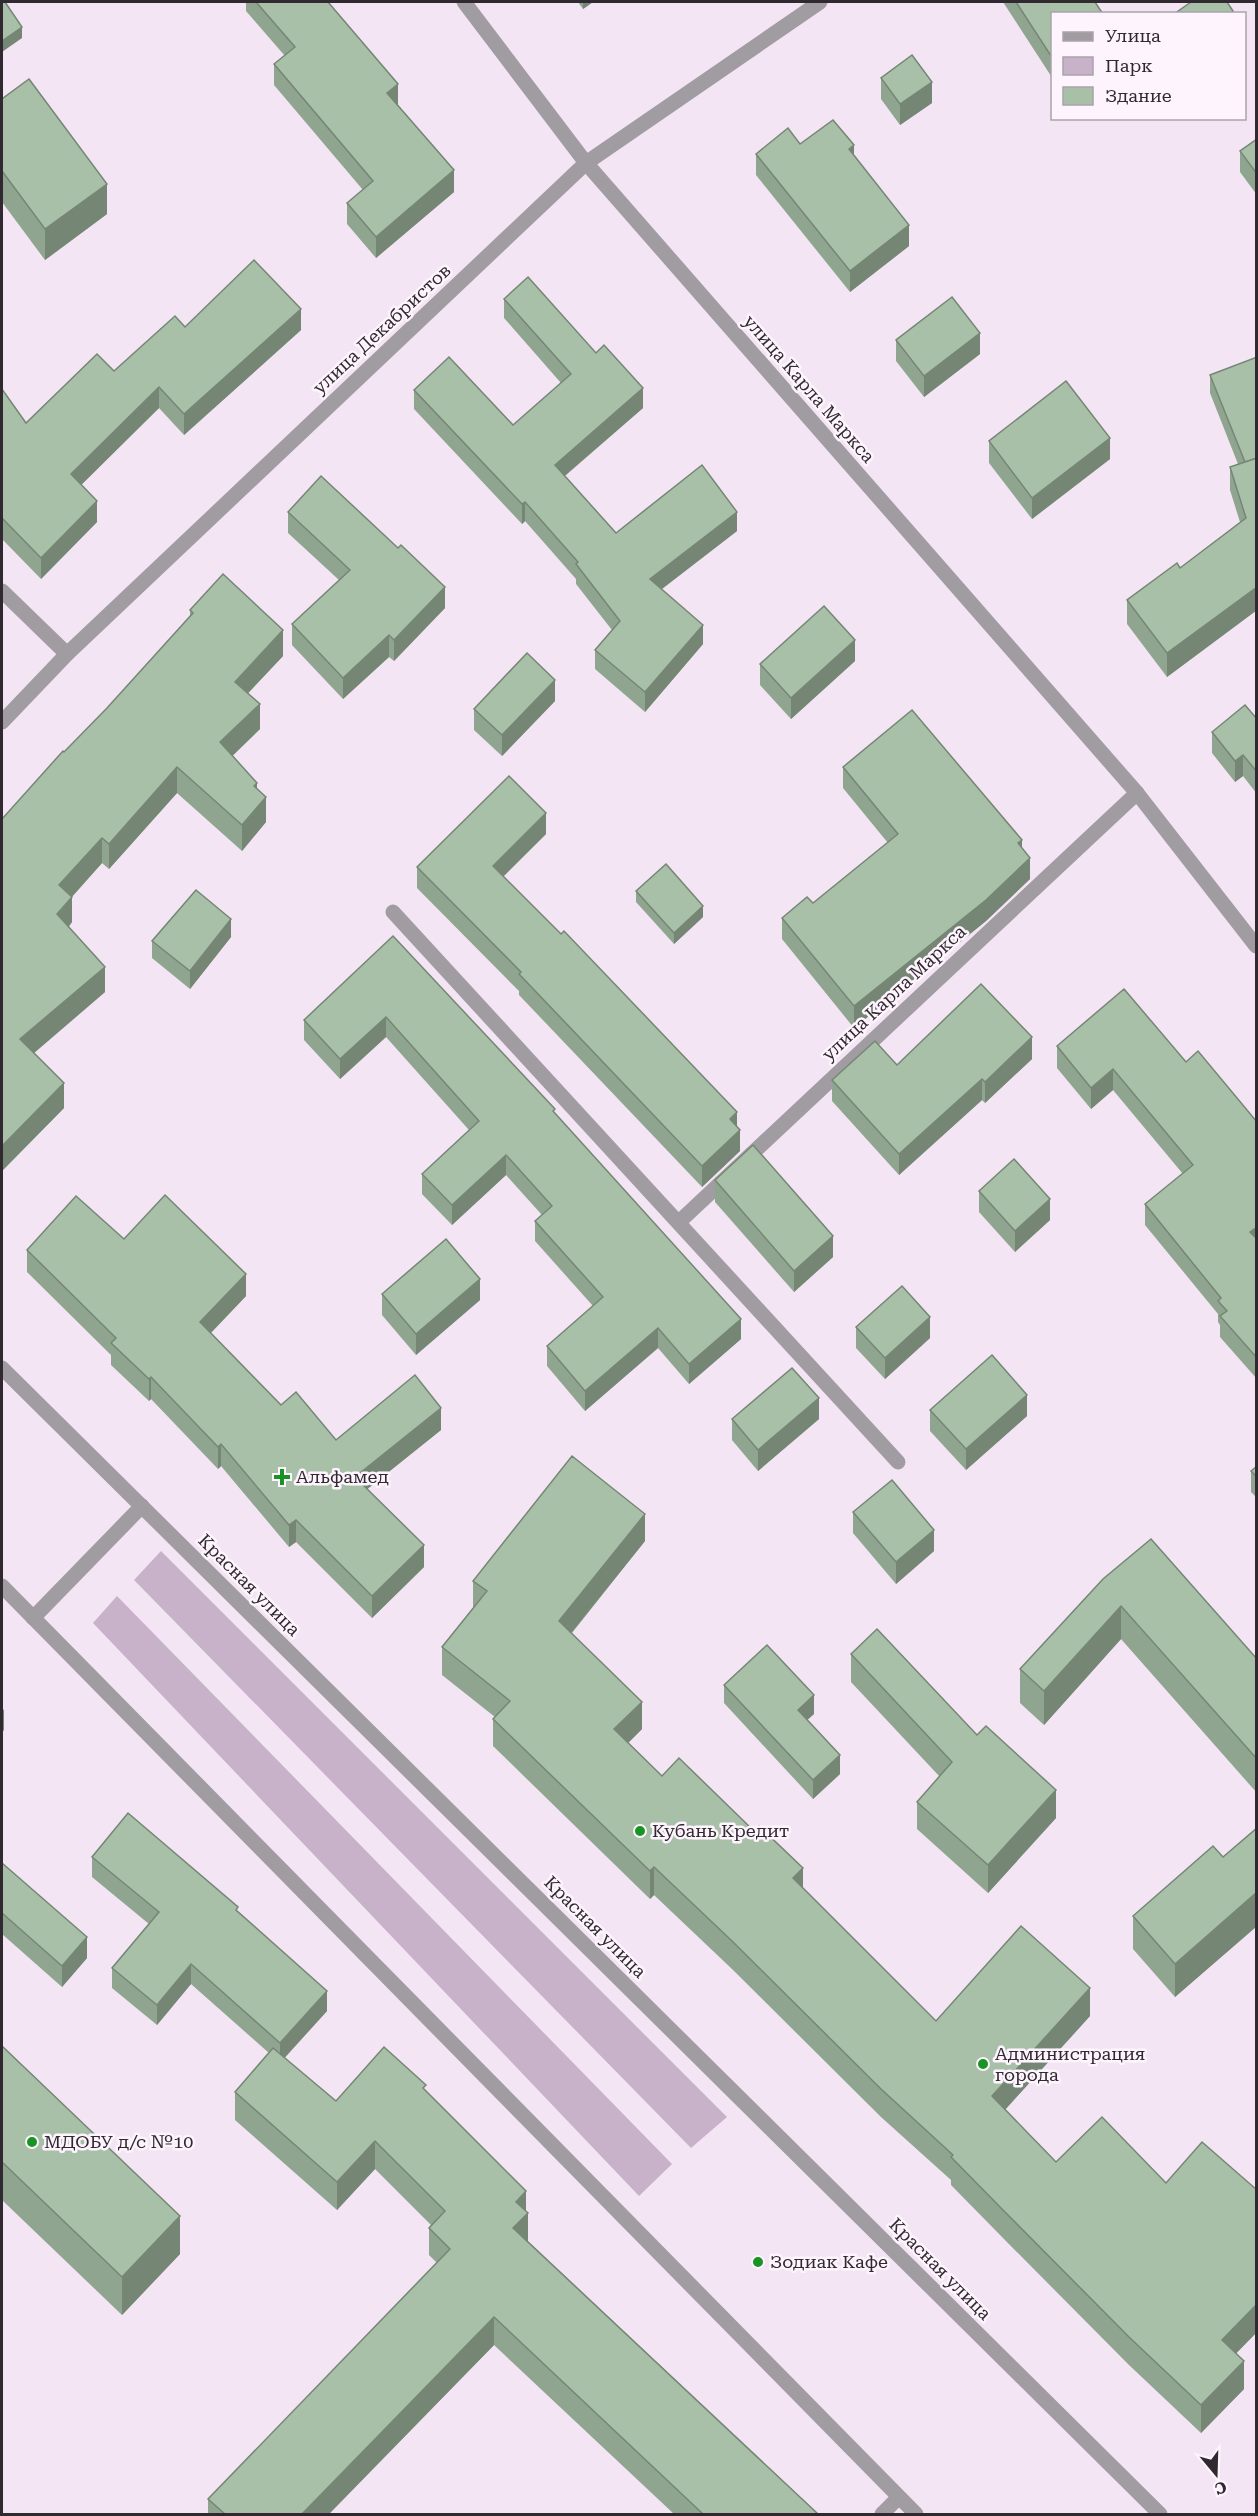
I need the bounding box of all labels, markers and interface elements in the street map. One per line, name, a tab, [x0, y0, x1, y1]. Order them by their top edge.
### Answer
legend	[1051, 12, 1246, 120]
text: Улица	[1105, 25, 1161, 46]
text: Парк	[1105, 55, 1153, 76]
text: Здание	[1105, 85, 1172, 106]
street label: улица Декабристов	[309, 259, 455, 398]
street label: улица Карла Маркса	[740, 311, 879, 467]
street label: улица Карла Маркса	[817, 920, 970, 1065]
place label: Альфамед	[296, 1466, 389, 1487]
marker: Альфамед	[273, 1468, 291, 1486]
street label: Красная улица	[194, 1529, 305, 1640]
place label: Кубань Кредит	[652, 1820, 789, 1841]
marker: Кубань Кредит	[633, 1824, 647, 1838]
street label: Красная улица	[540, 1871, 651, 1982]
place label: Администрация города	[995, 2043, 1145, 2085]
marker: Администрация города	[976, 2057, 990, 2071]
place label: МДОБУ д/с №10	[44, 2131, 193, 2152]
marker: МДОБУ д/с №10	[25, 2135, 39, 2149]
street label: Красная улица	[885, 2213, 996, 2324]
place label: Зодиак Кафе	[770, 2251, 888, 2272]
marker: Зодиак Кафе	[751, 2255, 765, 2269]
north arrow	[1186, 2444, 1246, 2504]
text: С	[1212, 2477, 1229, 2499]

